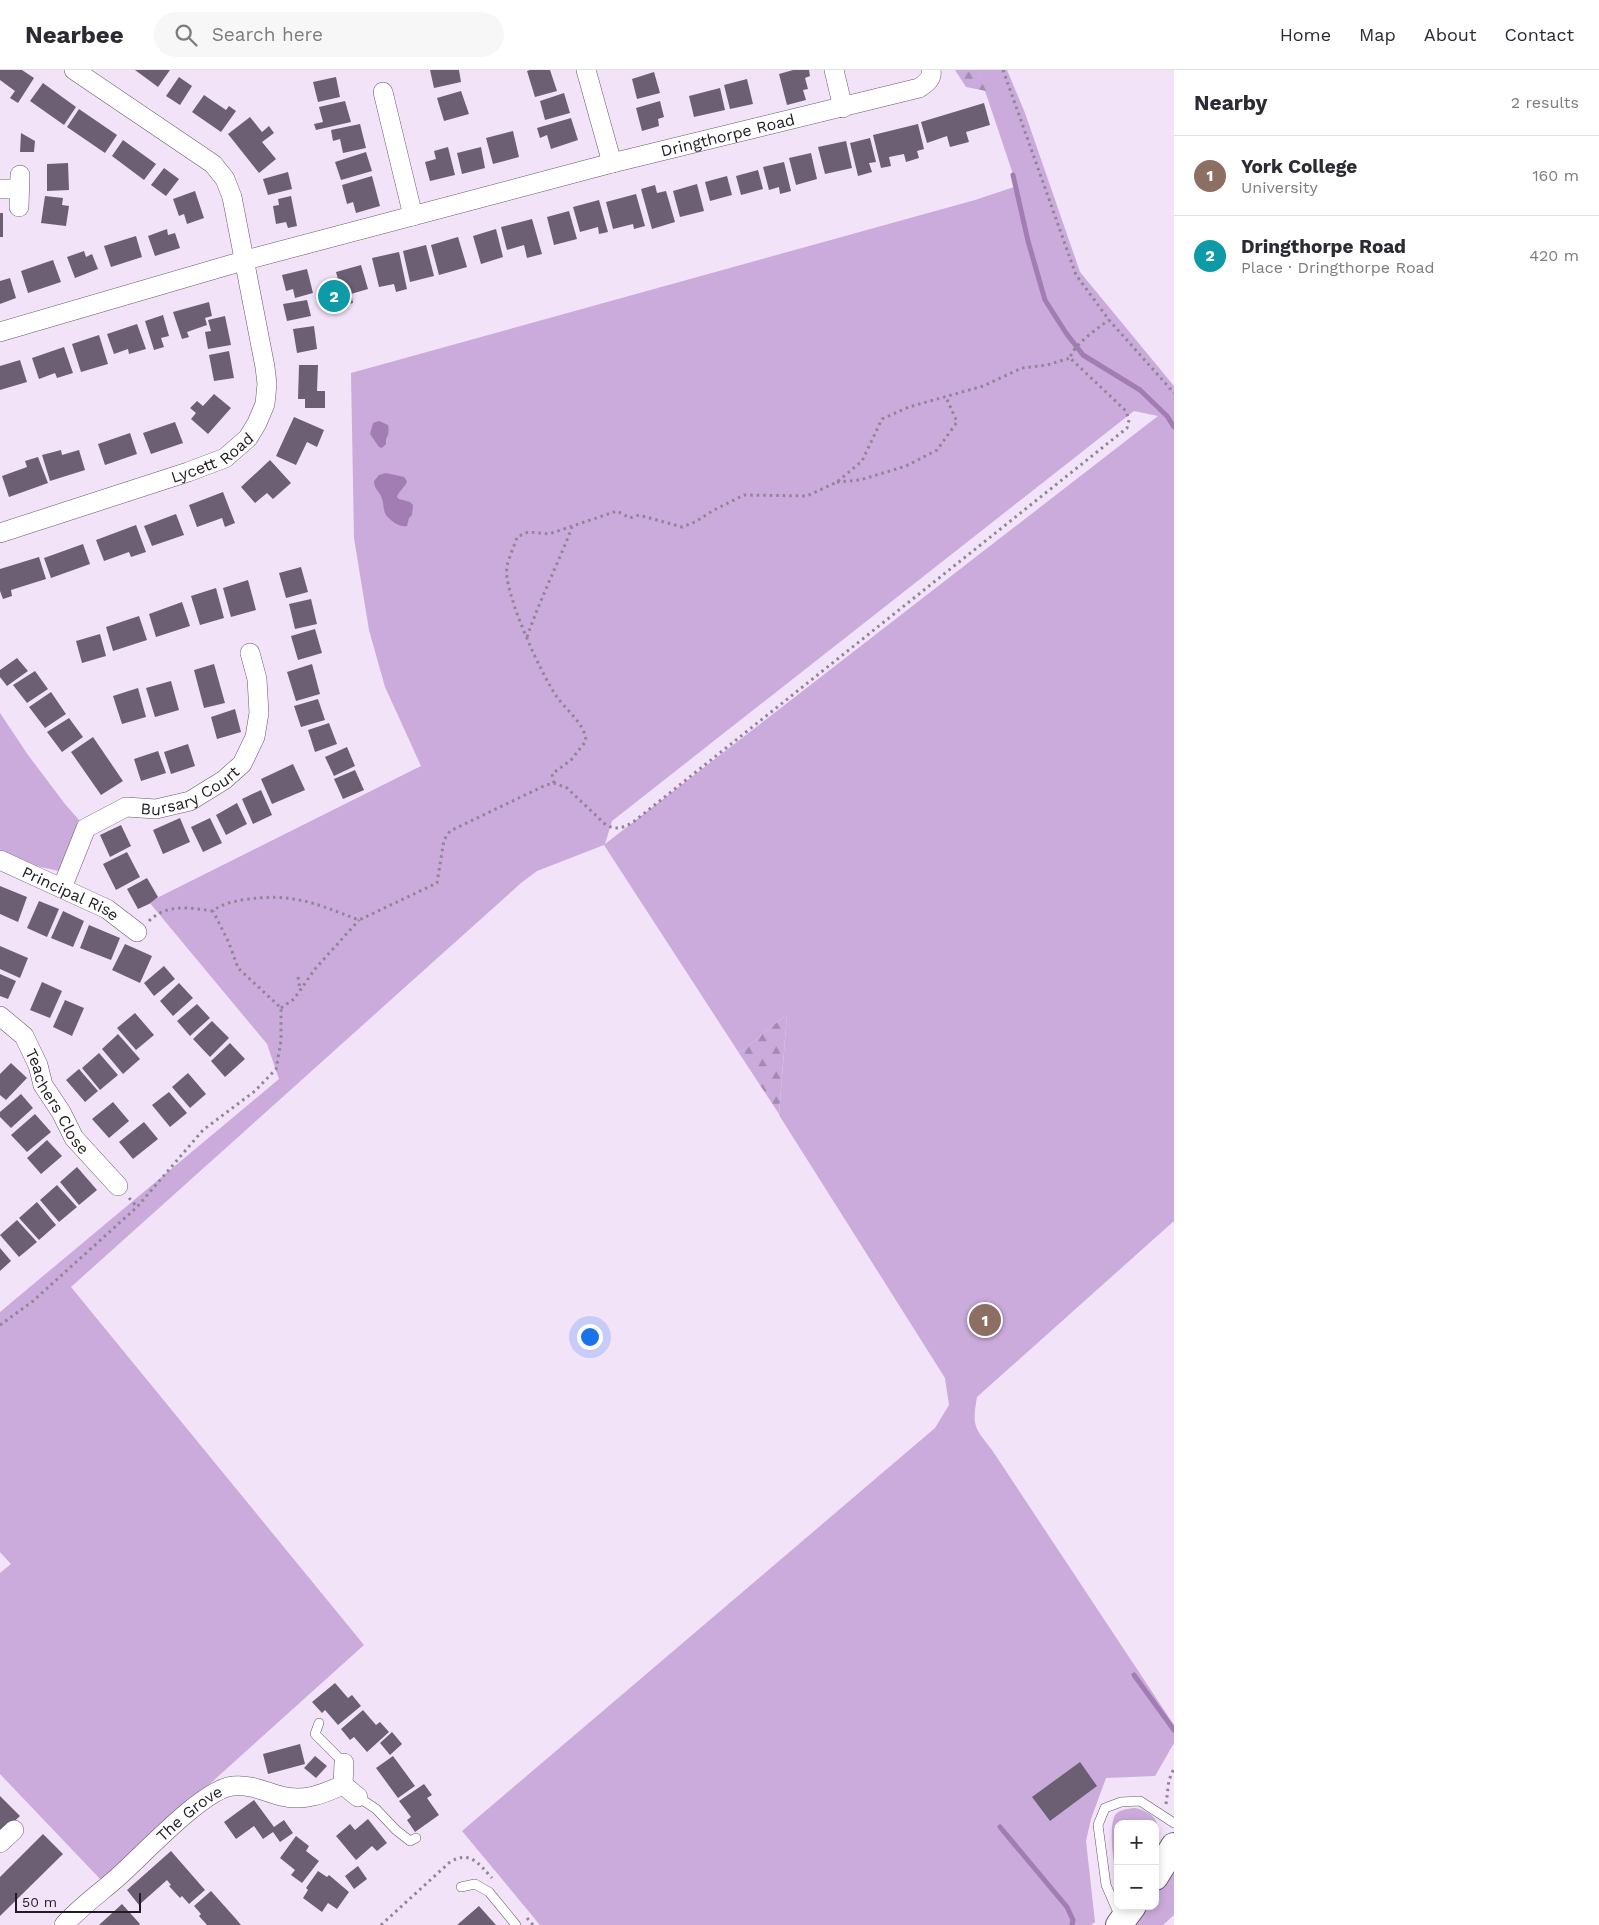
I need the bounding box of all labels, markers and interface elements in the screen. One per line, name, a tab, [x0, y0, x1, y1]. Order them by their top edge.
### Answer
search box	[154, 12, 504, 57]
text: Nearbee	[25, 21, 124, 49]
icon: search	[172, 21, 200, 49]
text: Search here	[212, 23, 323, 46]
text: Home	[1280, 24, 1331, 45]
text: Map	[1359, 24, 1396, 45]
text: About	[1424, 24, 1476, 45]
text: Contact	[1504, 24, 1574, 45]
text: Nearby	[1194, 90, 1267, 115]
text: 2 results	[1511, 93, 1579, 112]
street label: Dringthorpe Road	[659, 110, 797, 161]
text: York College	[1241, 155, 1357, 178]
text: 1	[1207, 166, 1213, 185]
text: 160 m	[1532, 166, 1579, 185]
text: University	[1241, 178, 1318, 197]
text: Dringthorpe Road	[1241, 235, 1406, 258]
text: 2	[1205, 246, 1215, 265]
text: 420 m	[1529, 246, 1579, 265]
text: Place · Dringthorpe Road	[1241, 258, 1435, 277]
pin: 2	[318, 277, 350, 315]
street label: Lycett Road	[169, 429, 258, 487]
street label: Bursary Court	[140, 762, 243, 819]
street label: Principal Rise	[19, 862, 123, 925]
street label: Teachers Close	[21, 1046, 93, 1158]
pin: 1	[969, 1301, 1001, 1339]
your location	[577, 1324, 603, 1350]
street label: The Grove	[152, 1782, 225, 1846]
map controls	[1114, 1820, 1159, 1910]
button: +	[1114, 1820, 1159, 1865]
button: −	[1114, 1865, 1159, 1910]
scale bar	[15, 1890, 141, 1913]
text: 50 m	[22, 1894, 57, 1910]

